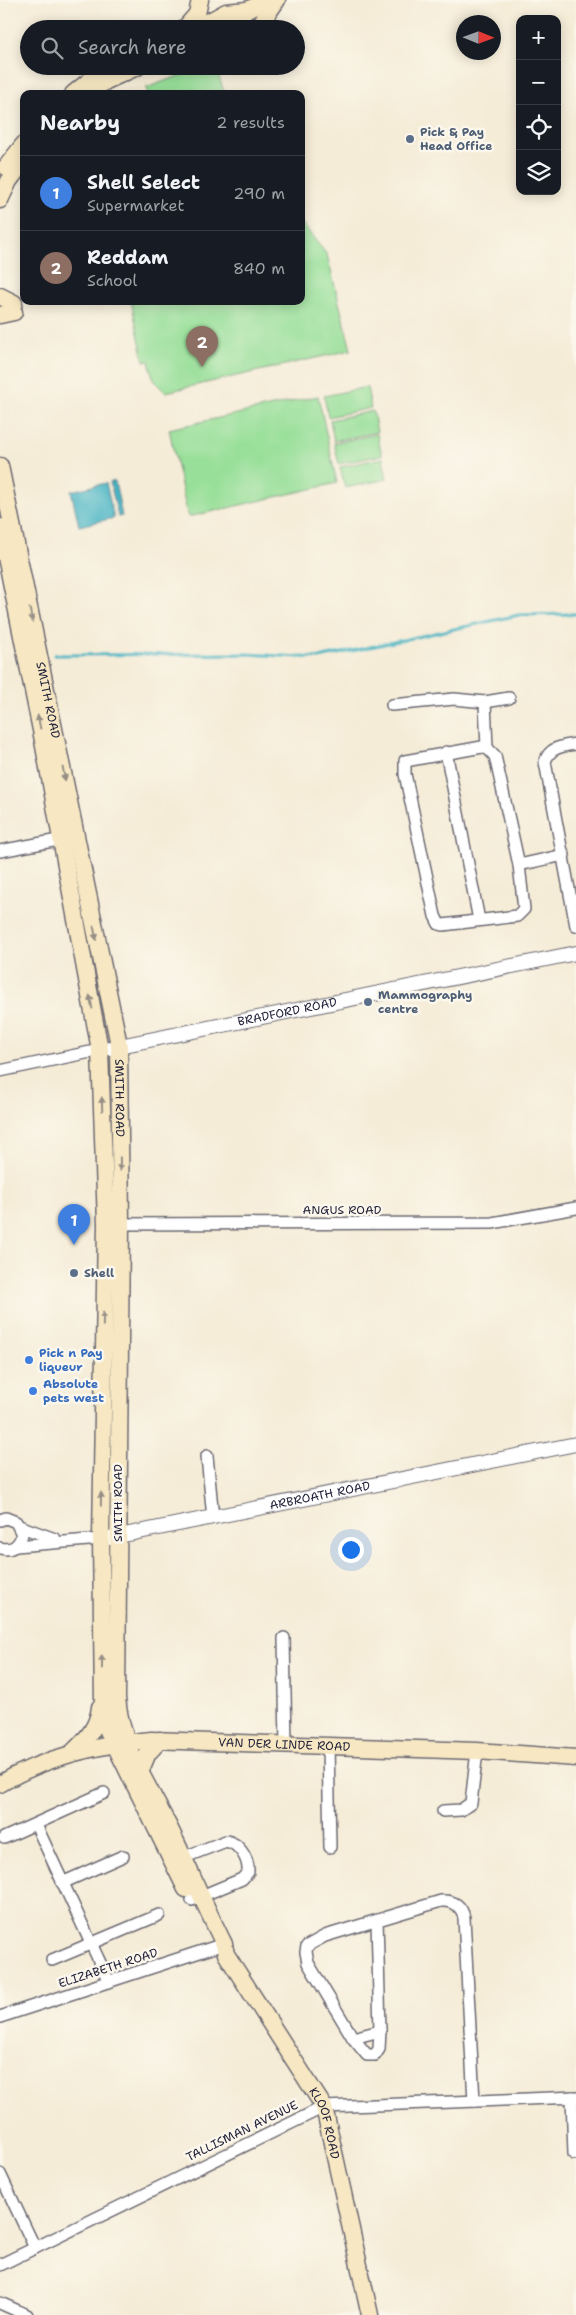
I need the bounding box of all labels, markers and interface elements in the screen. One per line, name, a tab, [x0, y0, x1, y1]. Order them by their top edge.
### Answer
north arrow	[456, 15, 501, 60]
map controls	[516, 15, 561, 195]
button: +	[516, 15, 561, 60]
search box	[20, 20, 305, 75]
icon: search	[38, 34, 66, 62]
text: Search here	[78, 35, 187, 60]
button: −	[516, 60, 561, 105]
button: locate	[516, 105, 561, 150]
text: Nearby	[40, 109, 120, 137]
text: 2 results	[216, 112, 285, 133]
place label: Pick & Pay Head Office	[420, 124, 492, 154]
marker: Pick & Pay Head Office	[404, 133, 416, 145]
button: layers	[516, 150, 561, 195]
text: Shell Select	[87, 170, 200, 195]
text: 1	[52, 183, 60, 204]
text: 290 m	[233, 183, 285, 204]
text: Supermarket	[87, 195, 184, 216]
text: Reddam	[87, 245, 168, 270]
text: 2	[50, 258, 62, 279]
text: 840 m	[233, 258, 285, 279]
text: School	[87, 270, 137, 291]
pin: 2	[186, 326, 218, 367]
one-way arrow	[27, 607, 35, 622]
street label: SMITH ROAD	[32, 660, 64, 740]
one-way arrow	[35, 714, 43, 730]
one-way arrow	[60, 767, 68, 783]
one-way arrow	[92, 926, 100, 942]
place label: Mammography centre	[378, 987, 472, 1017]
one-way arrow	[87, 994, 95, 1010]
street label: BRADFORD ROAD	[236, 994, 338, 1030]
marker: Mammography centre	[362, 996, 374, 1008]
street label: SMITH ROAD	[111, 1059, 128, 1137]
one-way arrow	[98, 1096, 106, 1112]
one-way arrow	[116, 1156, 124, 1172]
street label: ANGUS ROAD	[303, 1202, 382, 1218]
pin: 1	[58, 1204, 90, 1245]
place label: Shell	[84, 1265, 114, 1281]
marker: Shell	[68, 1267, 80, 1279]
one-way arrow	[99, 1311, 107, 1327]
place label: Pick n Pay liqueur	[39, 1345, 103, 1375]
marker: Pick n Pay liqueur	[23, 1354, 35, 1366]
place label: Absolute pets west	[43, 1376, 104, 1406]
marker: Absolute pets west	[27, 1385, 39, 1397]
street label: SMITH ROAD	[110, 1464, 126, 1542]
street label: ARBROATH ROAD	[268, 1478, 372, 1514]
one-way arrow	[98, 1491, 106, 1507]
your location	[338, 1537, 364, 1563]
one-way arrow	[98, 1654, 106, 1670]
street label: VAN DER LINDE ROAD	[218, 1734, 351, 1755]
street label: ELIZABETH ROAD	[56, 1944, 160, 1992]
street label: KLOOF ROAD	[305, 2084, 343, 2161]
street label: TALLISMAN AVENUE	[183, 2097, 301, 2165]

